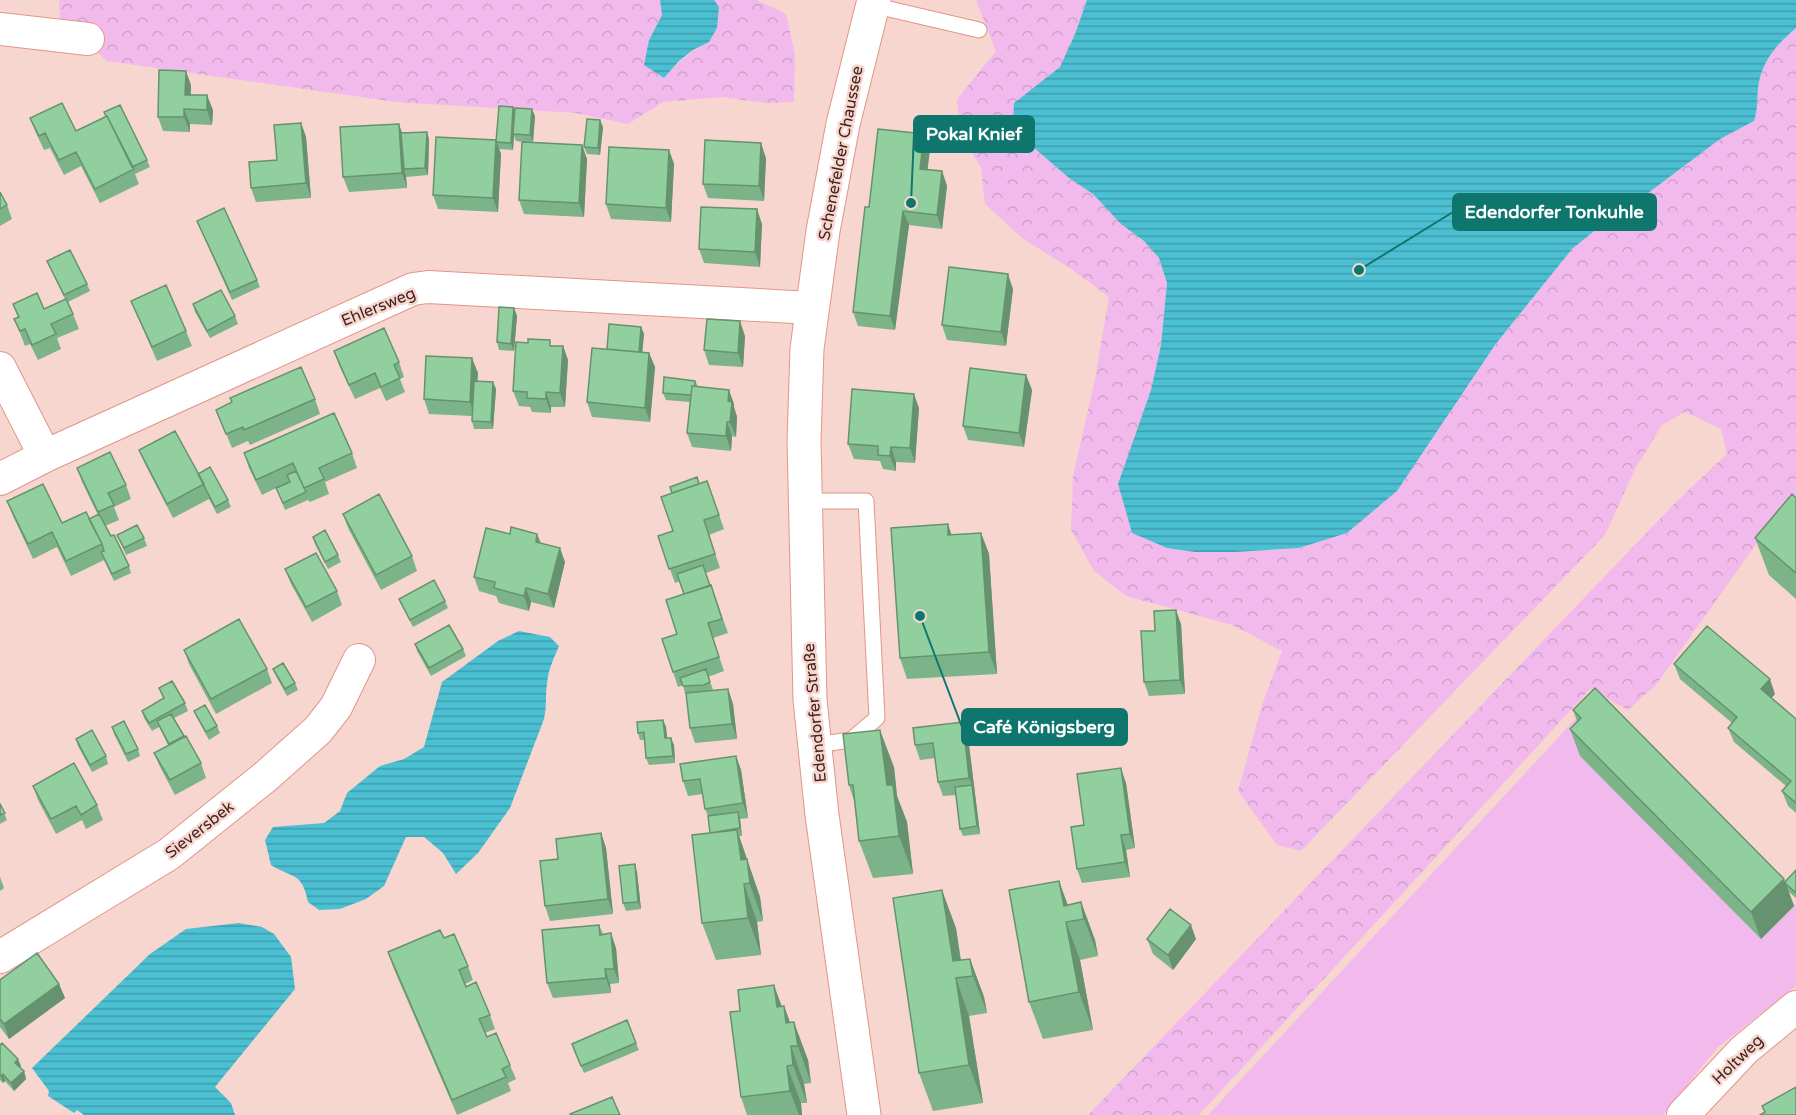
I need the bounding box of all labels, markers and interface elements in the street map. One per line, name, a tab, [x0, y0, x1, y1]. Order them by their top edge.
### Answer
street label: Schenefelder Chaussee	[814, 64, 868, 242]
callout: Pokal Knief	[914, 116, 1034, 152]
text: Pokal Knief	[926, 123, 1023, 145]
callout: Edendorfer Tonkuhle	[1453, 194, 1656, 230]
text: Edendorfer Tonkuhle	[1464, 201, 1644, 223]
street label: Ehlersweg	[338, 283, 418, 331]
street label: Edendorfer Straße	[799, 643, 831, 783]
callout: Café Königsberg	[962, 709, 1127, 745]
text: Café Königsberg	[973, 716, 1115, 738]
street label: Sieversbek	[161, 797, 238, 863]
street label: Holtweg	[1708, 1031, 1767, 1089]

